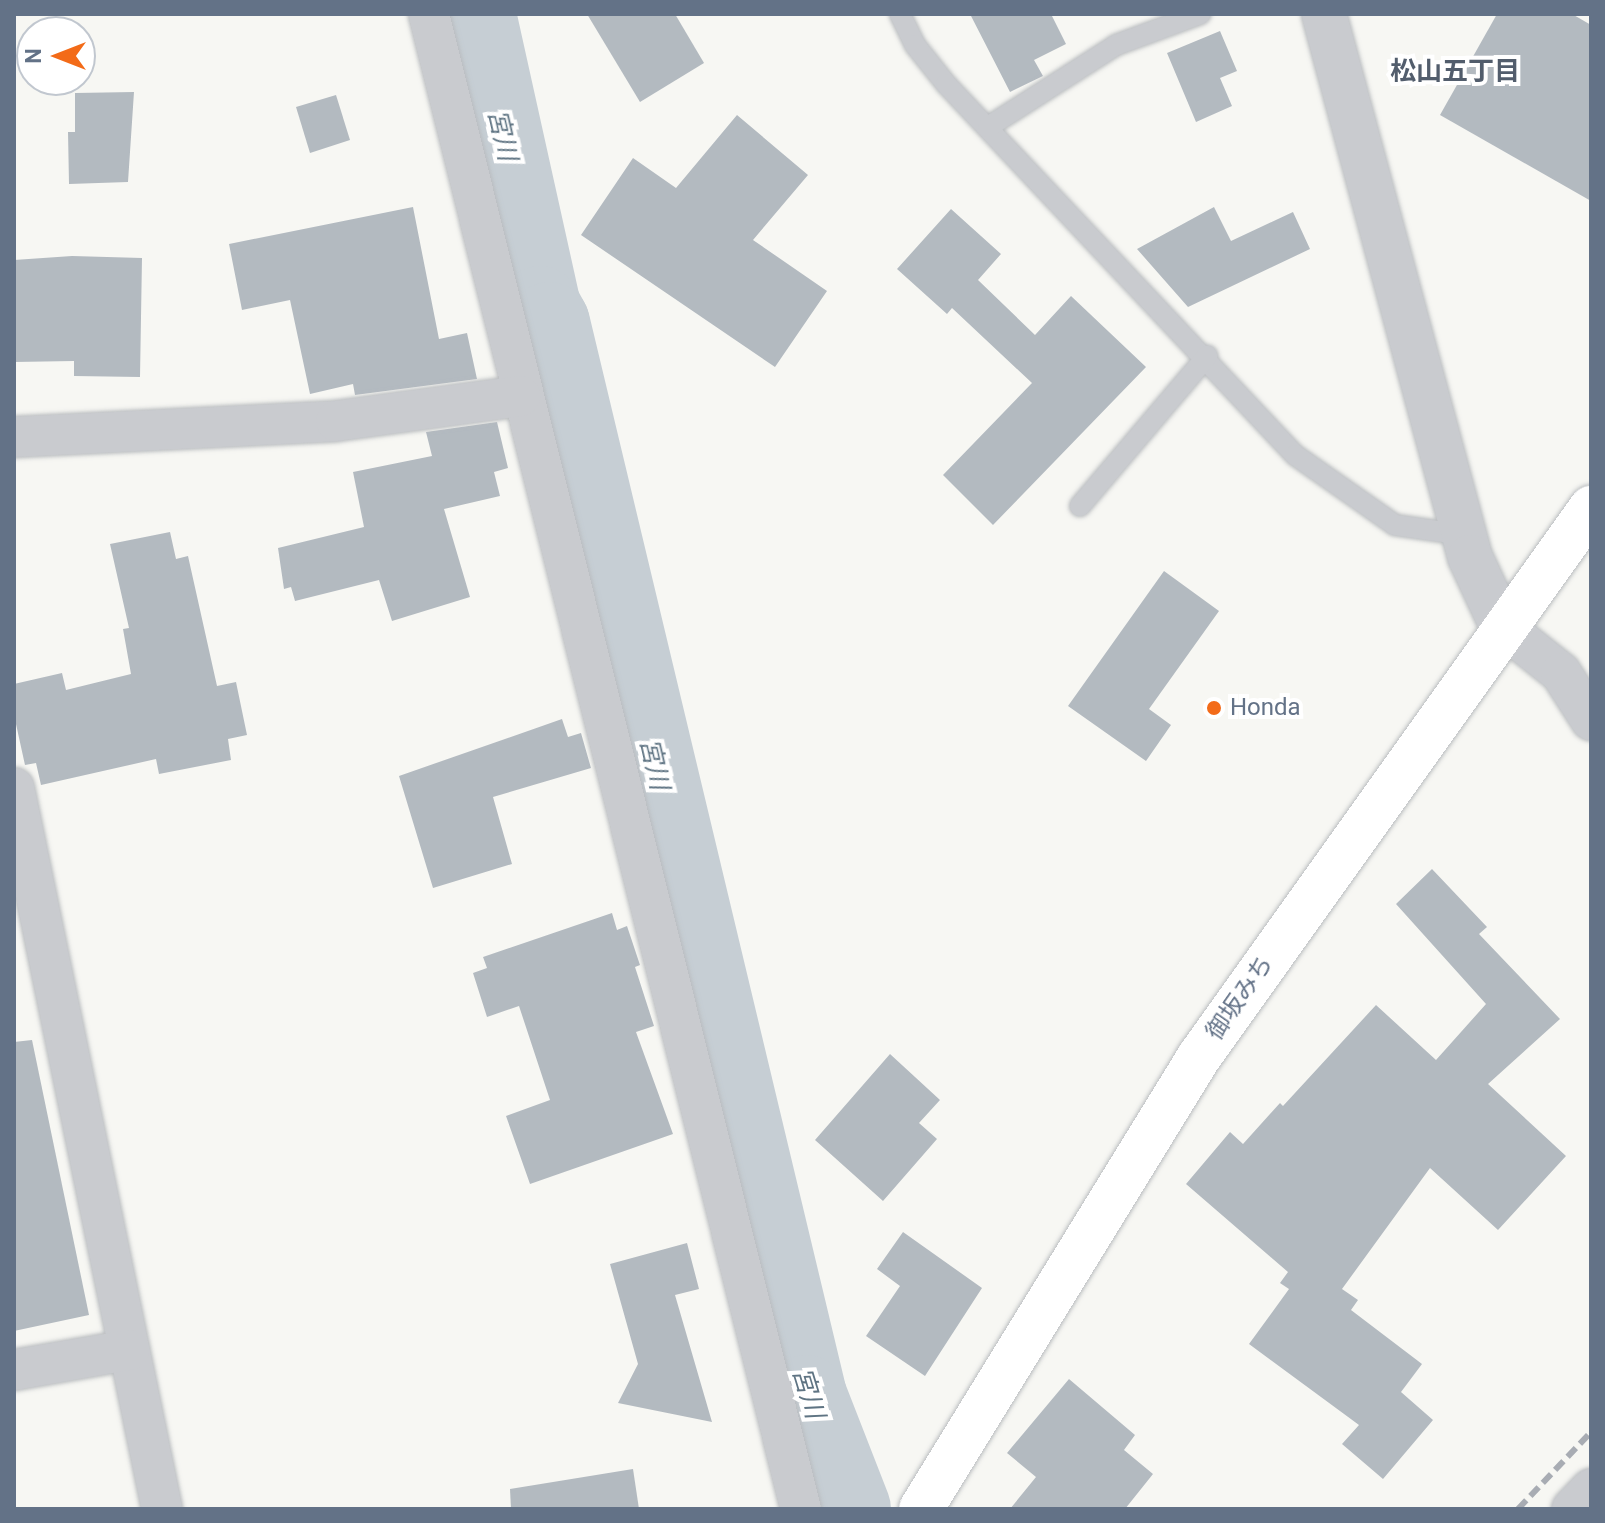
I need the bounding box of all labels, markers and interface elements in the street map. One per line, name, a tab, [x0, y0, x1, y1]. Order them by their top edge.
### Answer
north arrow	[16, 16, 96, 96]
text: N	[21, 48, 46, 64]
district label: 松山五丁目	[1390, 56, 1520, 88]
water label: 宮川	[481, 106, 523, 164]
place label: Honda	[1230, 694, 1301, 722]
marker: Honda	[1205, 699, 1223, 717]
water label: 宮川	[633, 735, 675, 793]
street label: 御坂みち	[1201, 950, 1279, 1046]
water label: 宮川	[785, 1364, 831, 1422]

